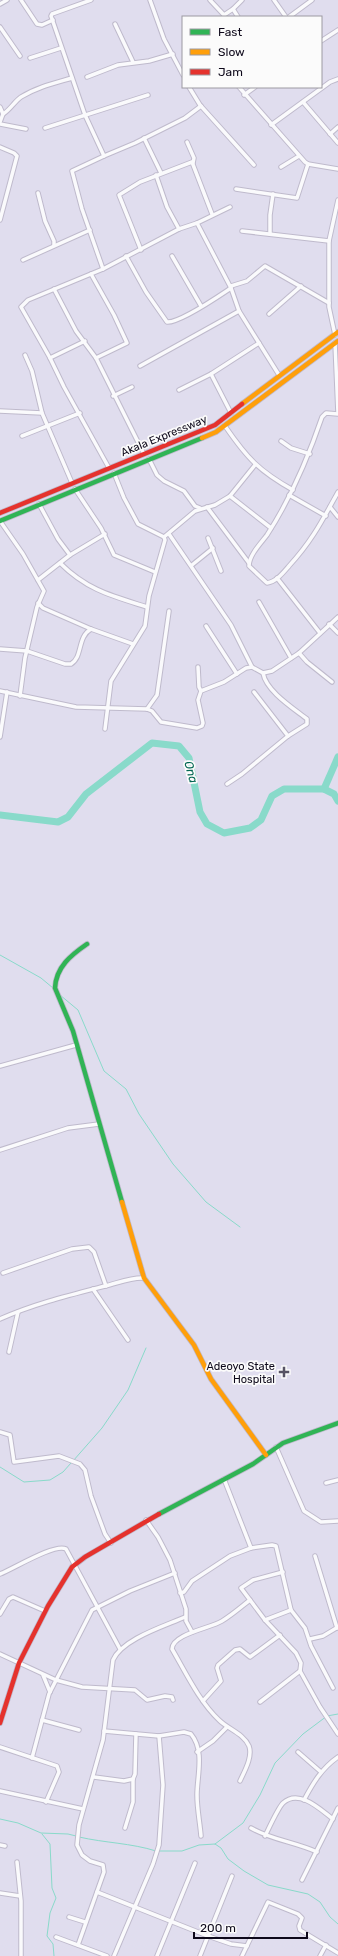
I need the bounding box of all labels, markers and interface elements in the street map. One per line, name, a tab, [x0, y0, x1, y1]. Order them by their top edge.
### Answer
legend	[182, 16, 322, 88]
text: Fast	[218, 25, 242, 39]
text: Slow	[218, 45, 245, 59]
text: Jam	[218, 65, 243, 79]
street label: Akala Expressway	[119, 413, 209, 459]
water label: Ona	[181, 759, 201, 785]
place label: Adeoyo State Hospital	[206, 1360, 275, 1386]
marker: Adeoyo State Hospital	[278, 1366, 290, 1378]
scale bar	[194, 1914, 307, 1940]
text: 200 m	[200, 1921, 236, 1935]

